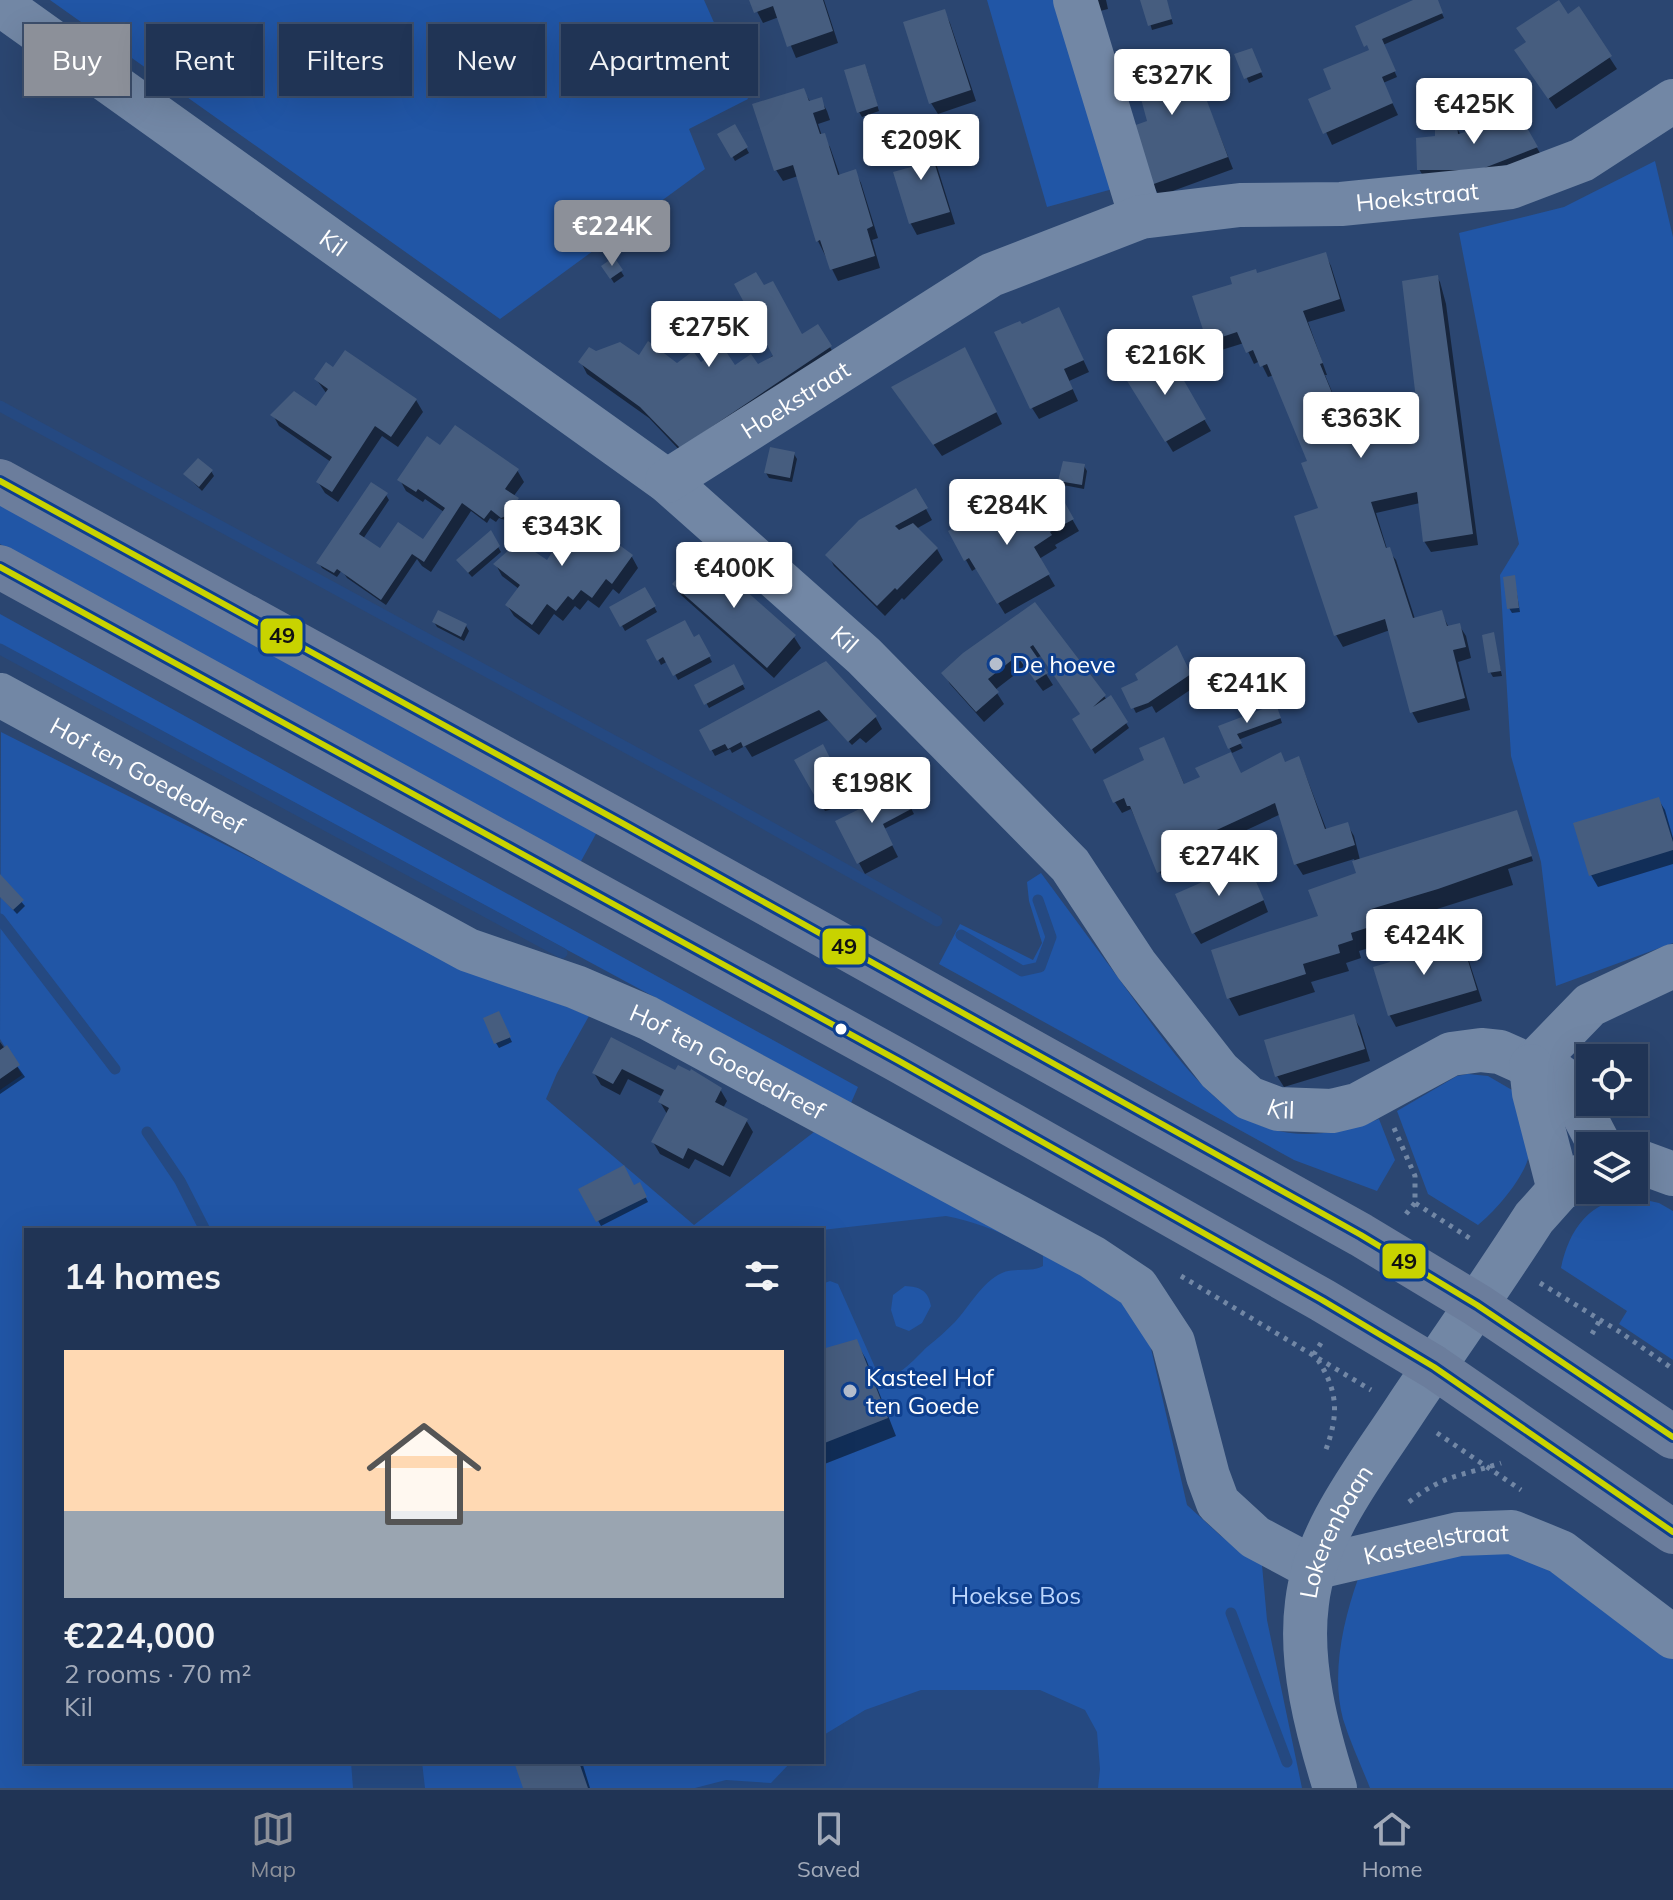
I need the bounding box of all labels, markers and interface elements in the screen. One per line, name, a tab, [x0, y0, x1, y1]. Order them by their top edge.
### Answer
chip: Buy	[24, 24, 130, 96]
chip: Rent	[146, 24, 263, 96]
chip: Filters	[279, 24, 412, 96]
chip: New	[428, 24, 545, 96]
chip: Apartment	[561, 24, 758, 96]
pin: €327K	[1116, 49, 1228, 117]
text: €327K	[1132, 58, 1212, 91]
pin: €425K	[1418, 78, 1530, 146]
text: €425K	[1434, 87, 1514, 120]
pin: €209K	[865, 114, 977, 182]
text: €209K	[881, 123, 961, 156]
street label: Hoekstraat	[1354, 175, 1480, 217]
pin: €224K	[556, 200, 668, 268]
text: €224K	[572, 209, 652, 242]
street label: Kil	[314, 223, 353, 262]
pin: €275K	[653, 301, 765, 369]
text: €275K	[669, 310, 749, 343]
pin: €216K	[1109, 329, 1221, 397]
text: €216K	[1125, 338, 1205, 371]
street label: Hoekstraat	[735, 354, 855, 445]
pin: €363K	[1305, 392, 1417, 460]
text: €363K	[1321, 401, 1401, 434]
pin: €284K	[951, 479, 1063, 547]
text: €284K	[967, 488, 1047, 521]
pin: €343K	[506, 500, 618, 568]
text: €343K	[522, 509, 602, 542]
pin: €400K	[678, 542, 790, 610]
text: €400K	[694, 551, 774, 584]
line badge: 49	[259, 617, 304, 655]
street label: Kil	[825, 619, 865, 659]
text: 49	[269, 621, 295, 649]
place label: De hoeve	[1012, 649, 1116, 679]
marker: De hoeve	[987, 655, 1005, 673]
pin: €241K	[1191, 657, 1303, 725]
text: €241K	[1207, 666, 1287, 699]
street label: Hof ten Goededreef	[45, 710, 251, 841]
pin: €198K	[816, 757, 928, 825]
text: €198K	[832, 766, 912, 799]
pin: €274K	[1163, 830, 1275, 898]
text: €274K	[1179, 839, 1259, 872]
pin: €424K	[1368, 909, 1480, 977]
text: €424K	[1384, 918, 1464, 951]
line badge: 49	[821, 927, 867, 966]
text: 49	[831, 932, 857, 960]
street label: Hof ten Goededreef	[625, 997, 831, 1126]
unlabelled marker	[833, 1021, 849, 1037]
map controls	[1576, 1044, 1648, 1204]
button: locate	[1576, 1044, 1648, 1116]
street label: Kil	[1263, 1091, 1295, 1125]
button: layers	[1576, 1132, 1648, 1204]
line badge: 49	[1381, 1242, 1427, 1280]
text: 49	[1391, 1247, 1417, 1275]
icon: filters	[740, 1254, 784, 1298]
text: 14 homes	[64, 1255, 221, 1298]
place label: Kasteel Hof ten Goede	[866, 1362, 995, 1420]
marker: Kasteel Hof ten Goede	[841, 1382, 859, 1400]
icon: home	[352, 1402, 496, 1546]
street label: Lokerenbaan	[1293, 1459, 1379, 1601]
street label: Kasteelstraat	[1360, 1517, 1509, 1571]
park label: Hoekse Bos	[951, 1580, 1081, 1610]
text: €224,000	[64, 1614, 215, 1657]
text: 2 rooms · 70 m²	[64, 1657, 251, 1690]
text: Kil	[64, 1690, 93, 1723]
tab: Map	[251, 1807, 296, 1883]
tab: Saved	[797, 1807, 861, 1883]
tab: Home	[1362, 1807, 1422, 1883]

